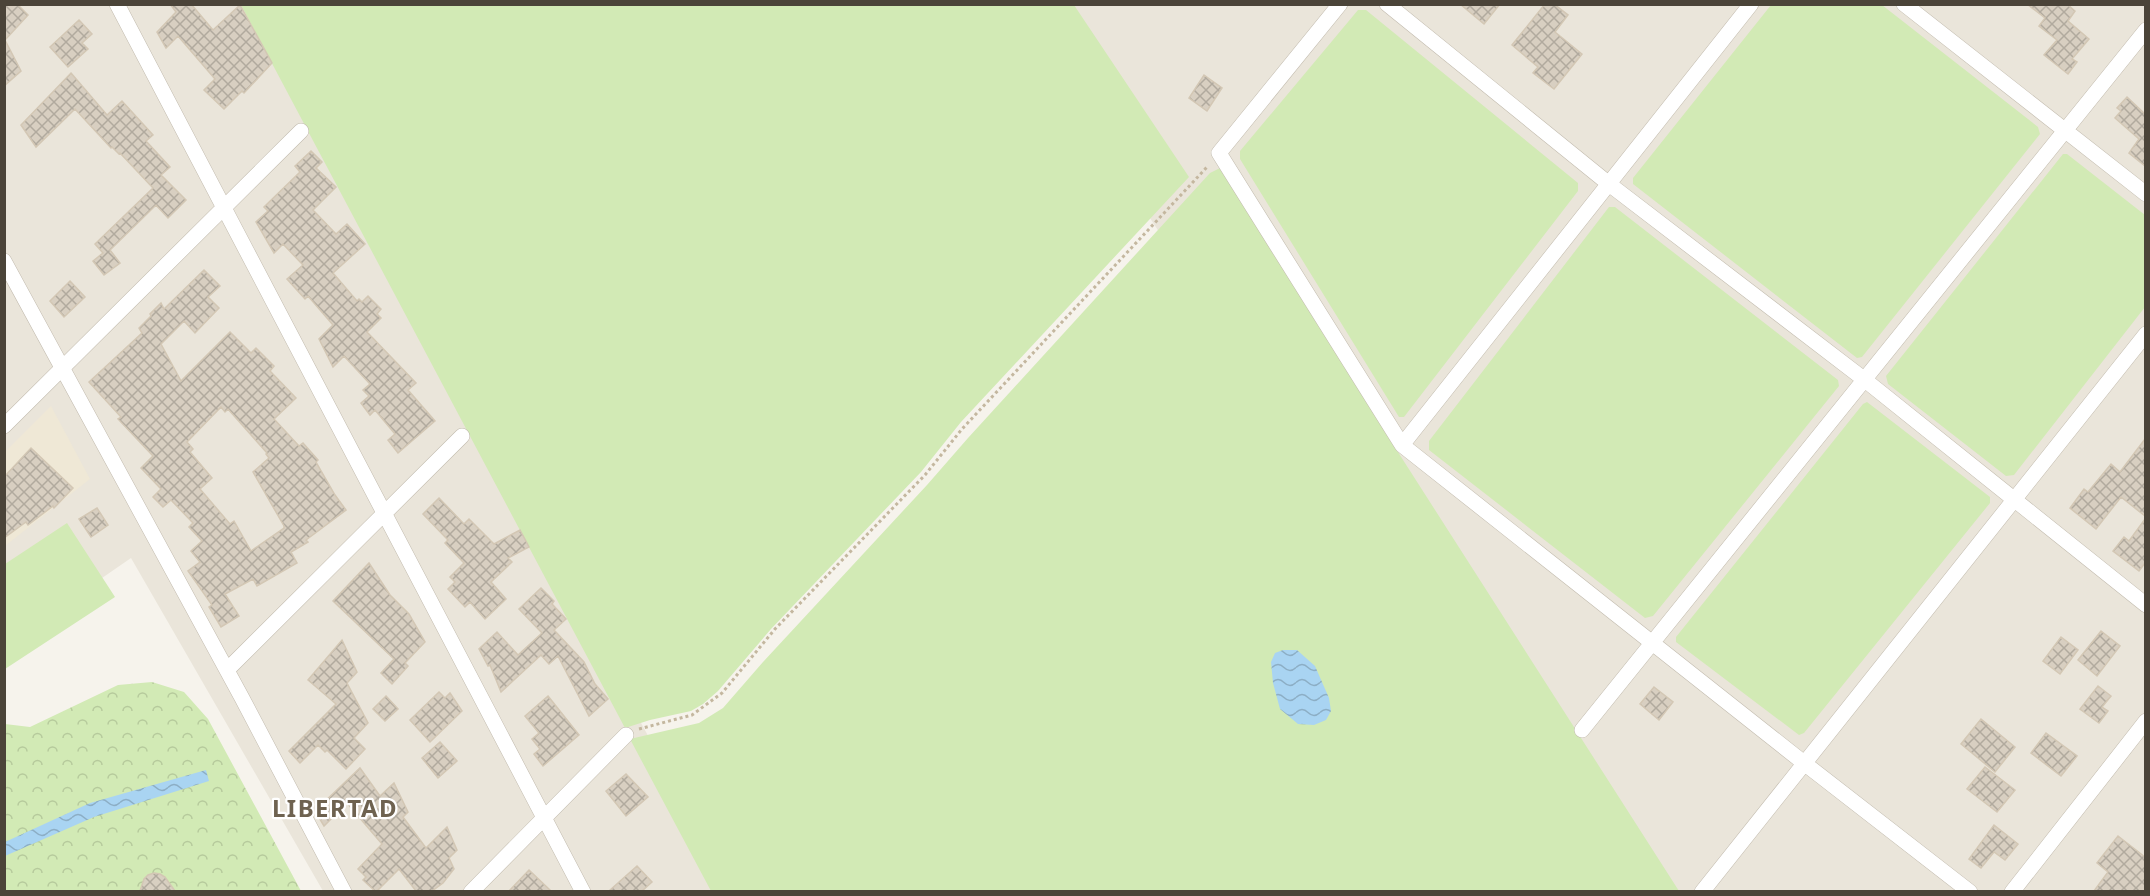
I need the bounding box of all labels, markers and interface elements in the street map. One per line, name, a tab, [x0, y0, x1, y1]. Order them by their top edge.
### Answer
district label: LIBERTAD	[272, 791, 398, 824]

